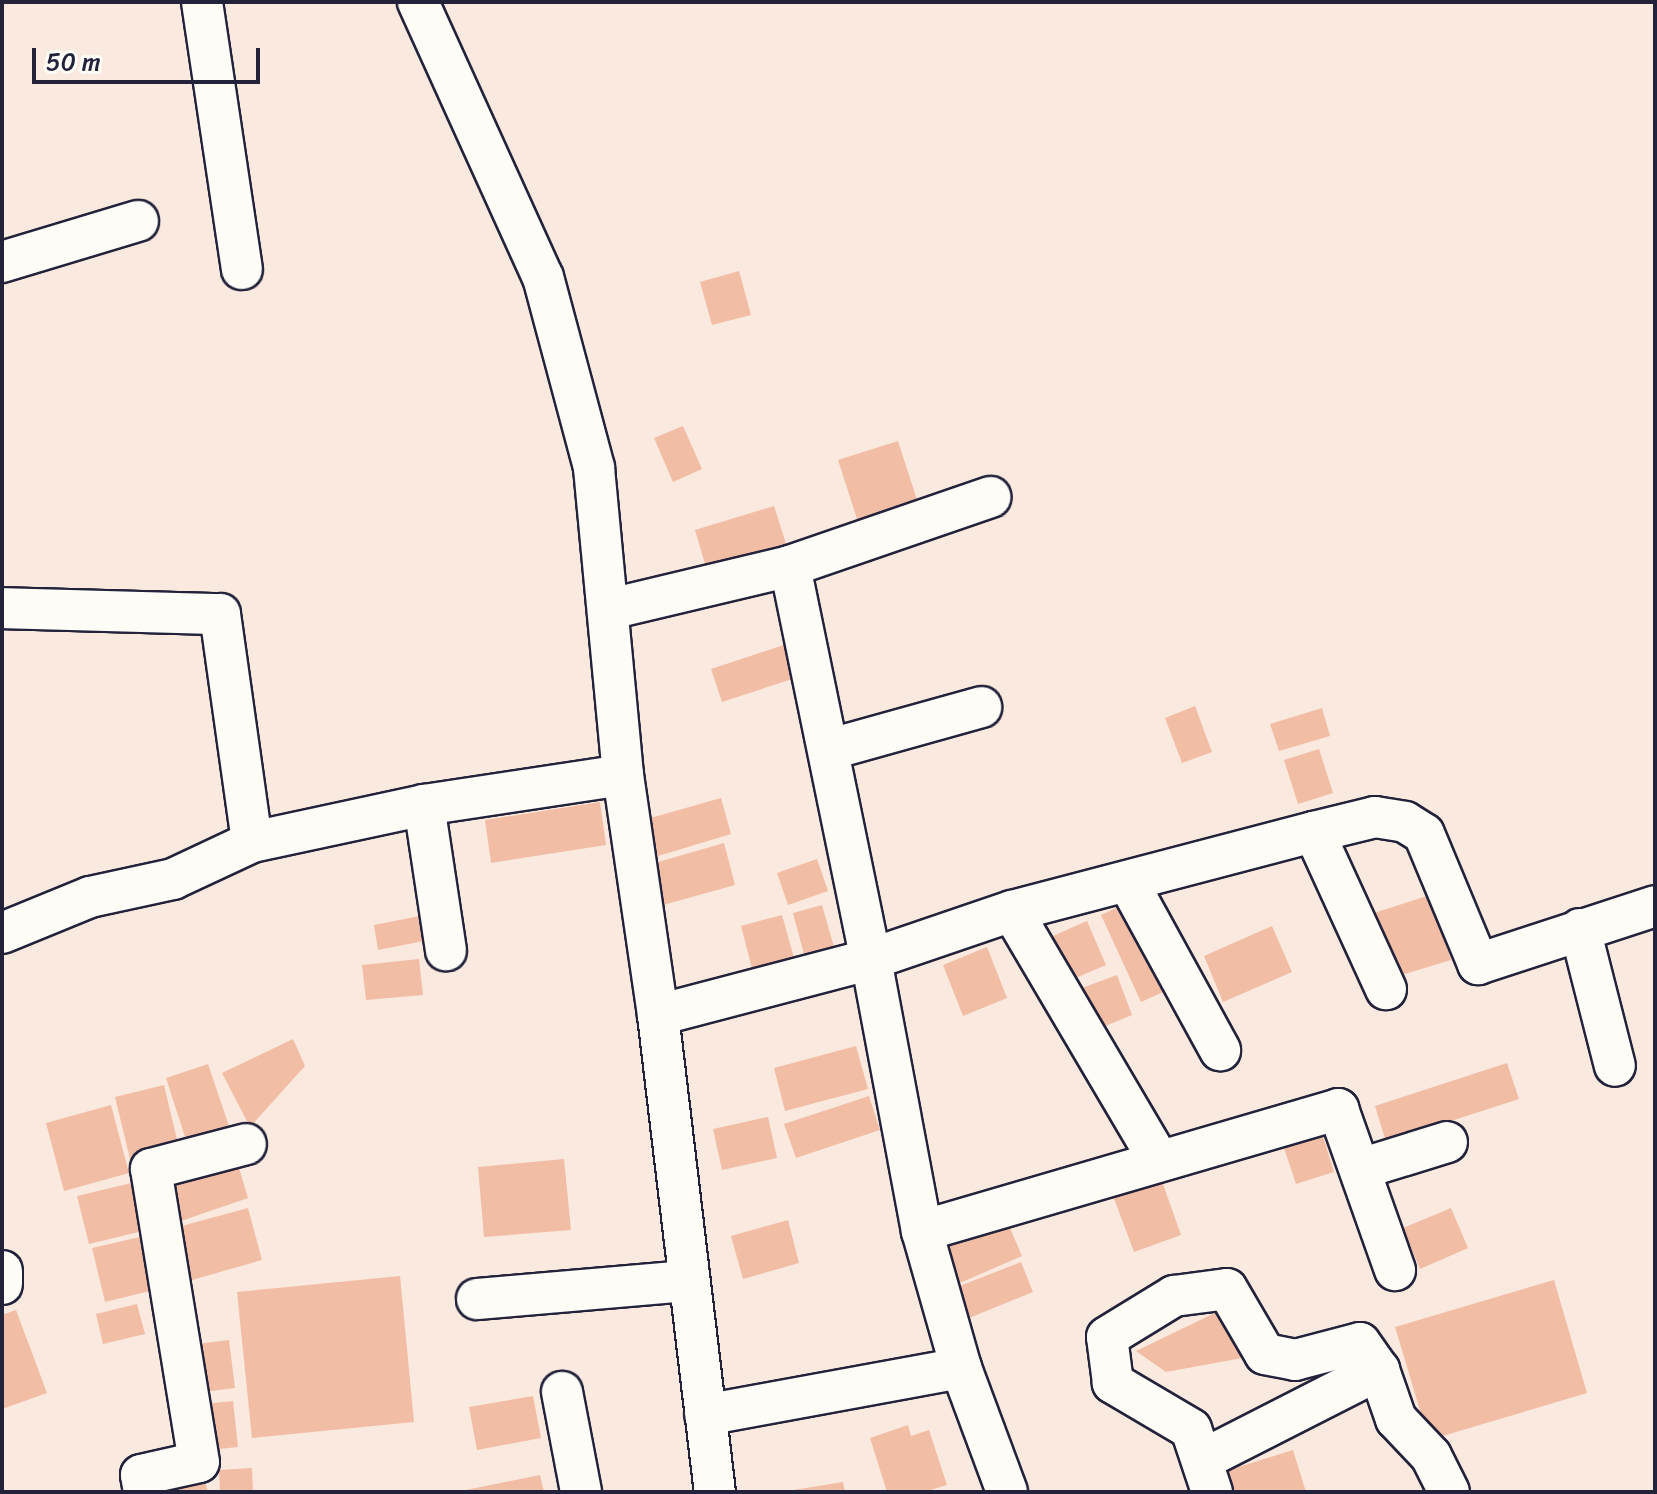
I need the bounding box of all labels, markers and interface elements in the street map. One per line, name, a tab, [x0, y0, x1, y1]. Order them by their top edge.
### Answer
scale bar	[36, 32, 264, 82]
text: 50 m	[46, 41, 101, 83]

